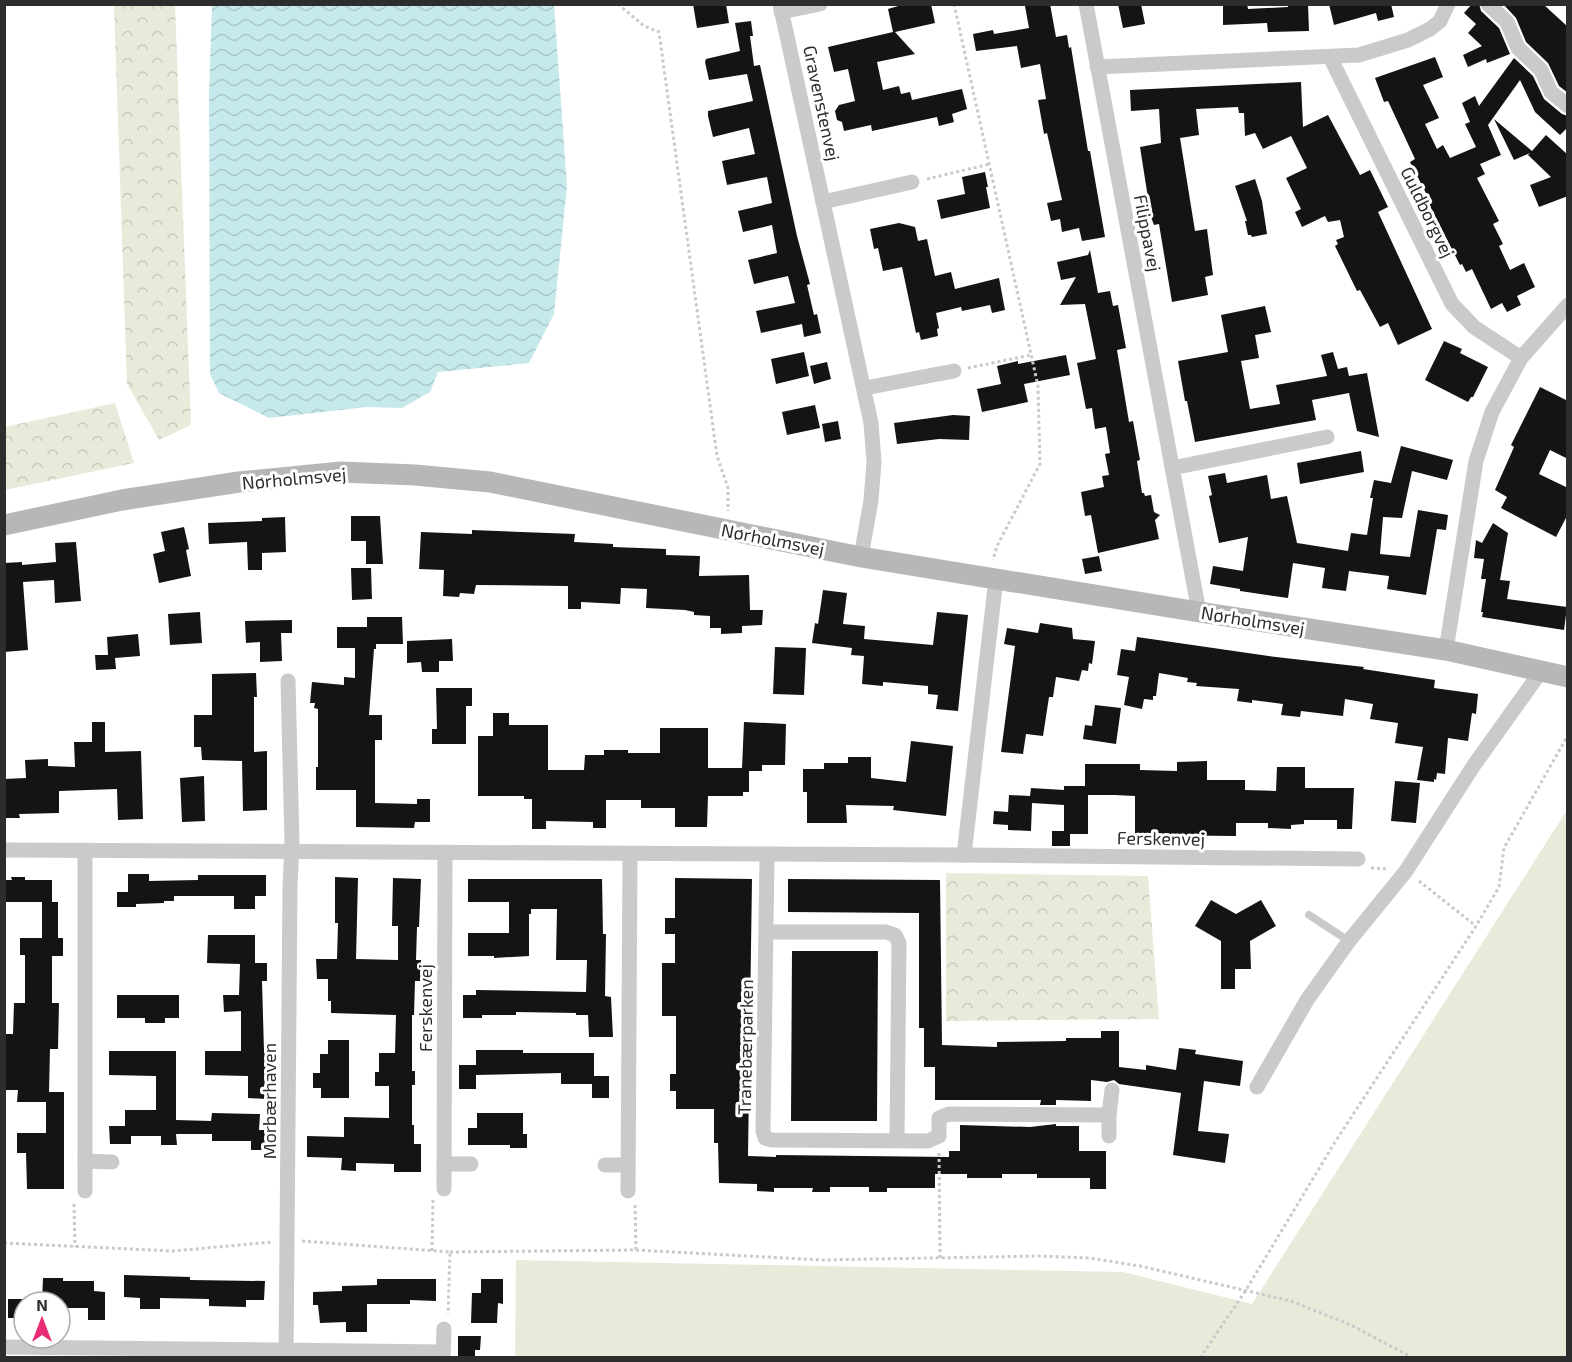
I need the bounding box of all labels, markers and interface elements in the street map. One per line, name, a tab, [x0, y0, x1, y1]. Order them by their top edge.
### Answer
street label: Gravenstenvej	[799, 43, 845, 163]
street label: Guldborgvej	[1397, 163, 1459, 261]
street label: Filippavej	[1130, 192, 1166, 274]
street label: Nørholmsvej	[241, 462, 347, 494]
street label: Nørholmsvej	[720, 518, 826, 560]
street label: Nørholmsvej	[1200, 601, 1306, 639]
street label: Ferskenvej	[1117, 826, 1205, 850]
street label: Ferskenvej	[414, 964, 436, 1052]
street label: Tranebærparken	[733, 979, 757, 1115]
street label: Morbærhaven	[258, 1043, 280, 1159]
north arrow	[12, 1290, 72, 1350]
text: N	[36, 1295, 48, 1314]

